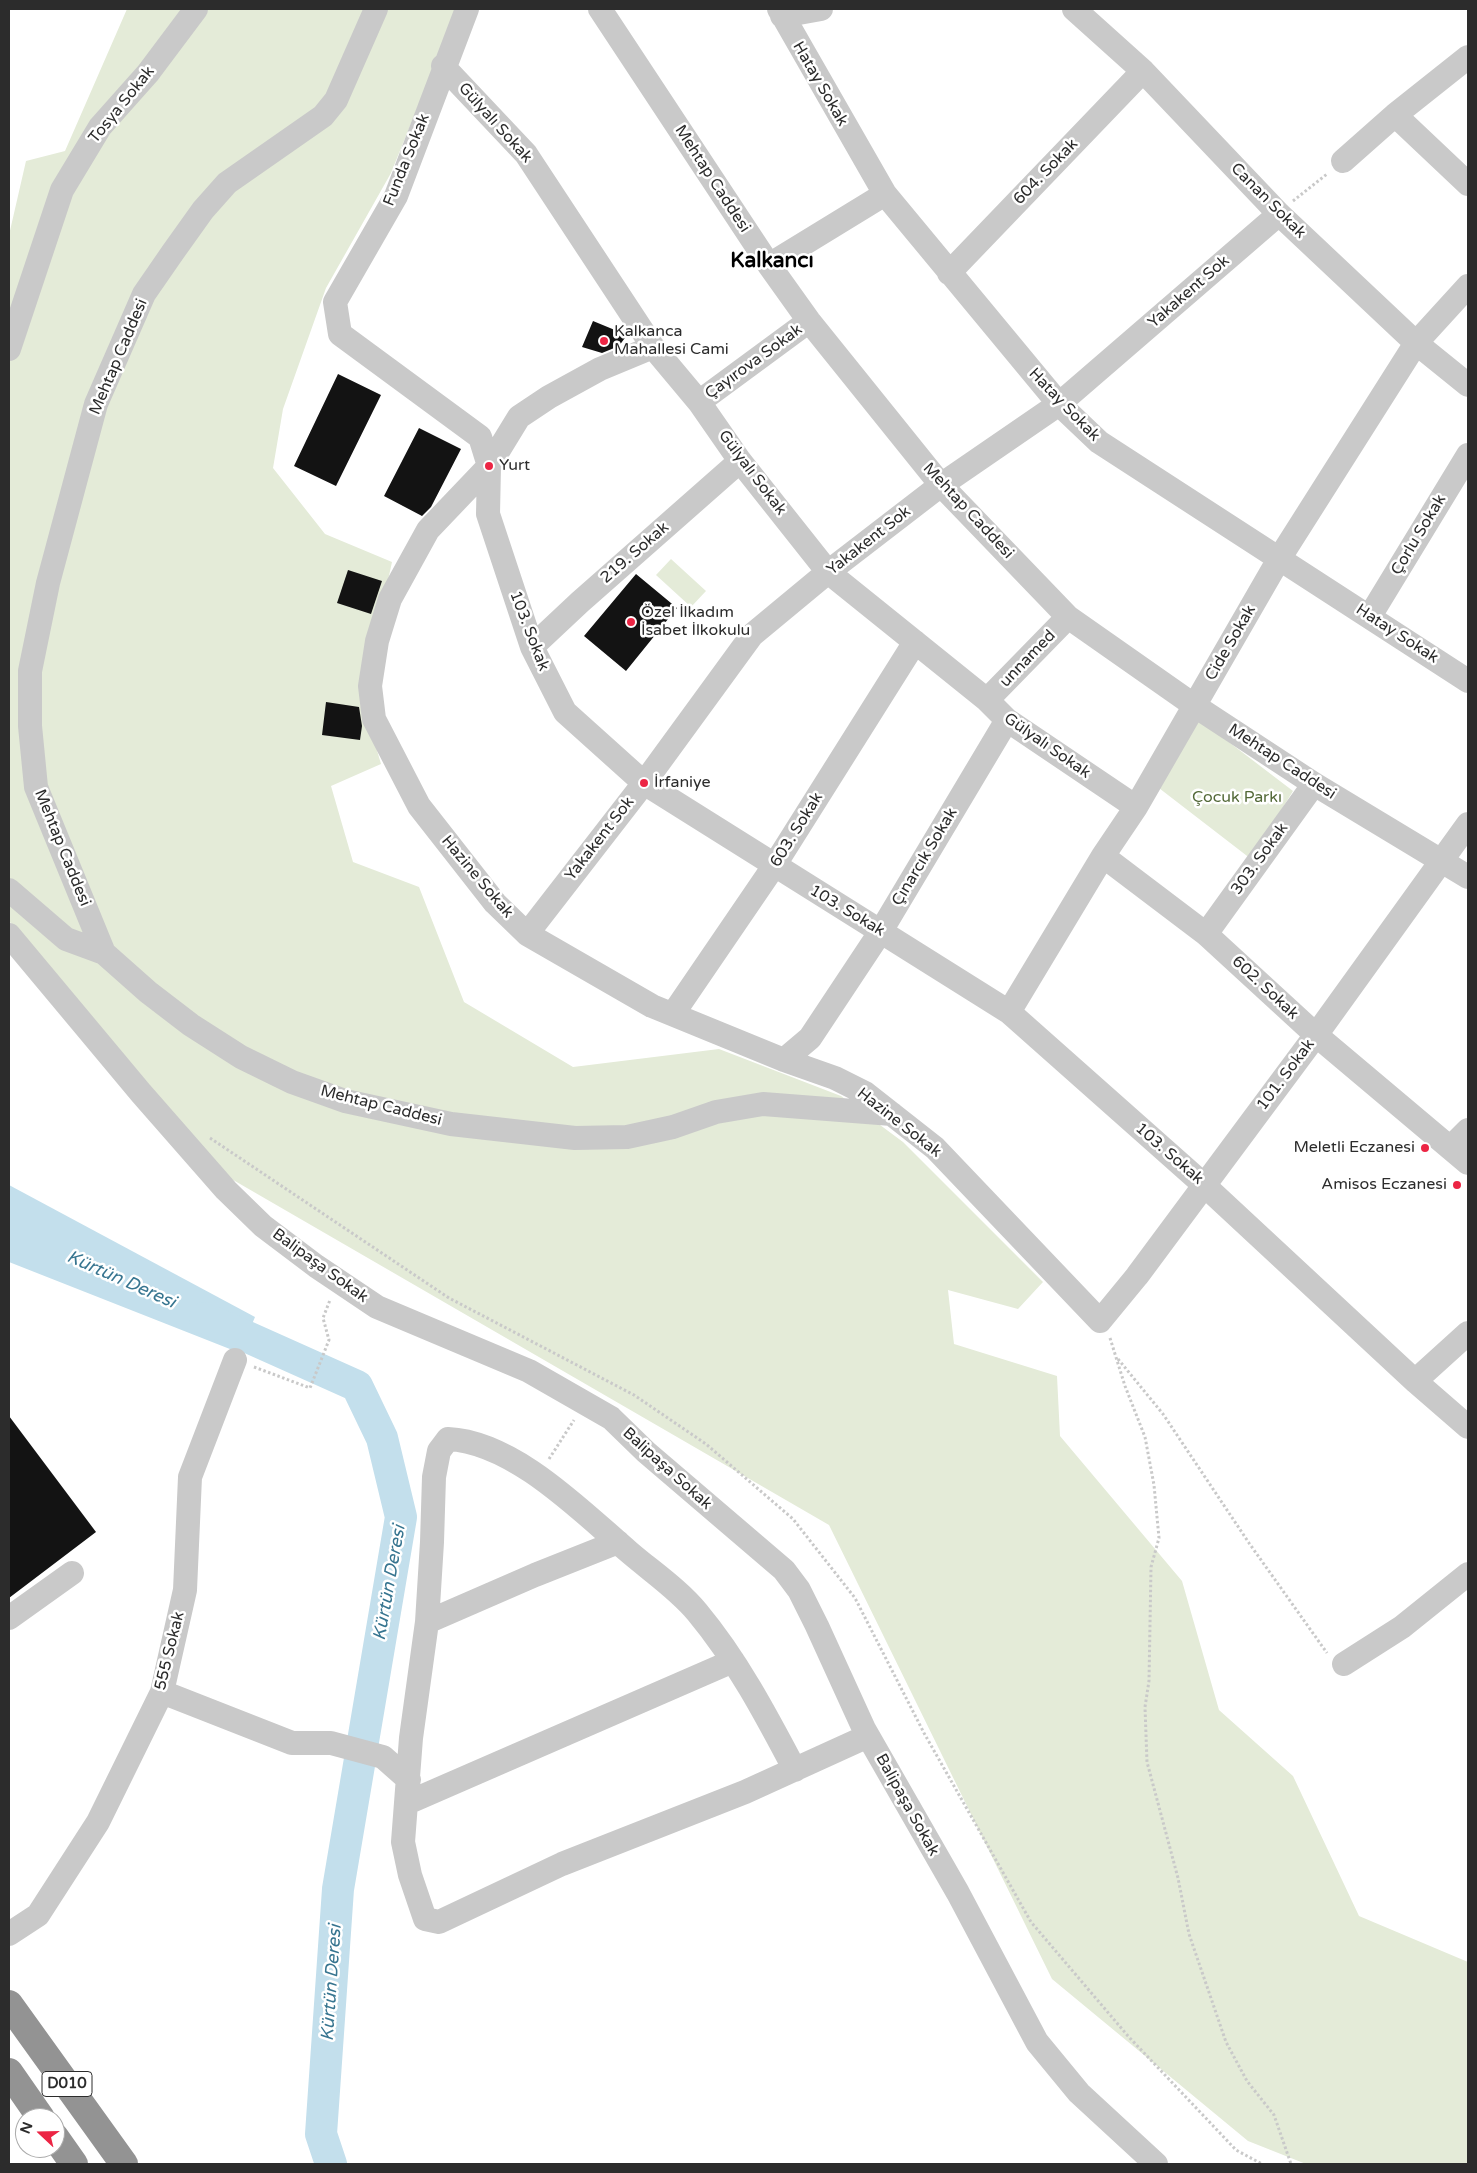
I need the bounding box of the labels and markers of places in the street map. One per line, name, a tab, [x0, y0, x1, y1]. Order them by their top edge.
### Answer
place label: Kalkanca Mahallesi Cami	[614, 322, 729, 360]
marker: Kalkanca Mahallesi Cami	[598, 335, 610, 347]
place label: Yurt	[499, 456, 530, 476]
marker: Yurt	[483, 460, 495, 472]
place label: Özel İlkadım İsabet İlkokulu	[641, 603, 750, 641]
marker: Özel İlkadım İsabet İlkokulu	[625, 616, 637, 628]
place label: İrfaniye	[654, 773, 711, 793]
marker: İrfaniye	[638, 777, 650, 789]
place label: Meletli Eczanesi	[1293, 1138, 1415, 1158]
marker: Meletli Eczanesi	[1419, 1142, 1431, 1154]
place label: Amisos Eczanesi	[1321, 1175, 1447, 1195]
marker: Amisos Eczanesi	[1451, 1179, 1463, 1191]

